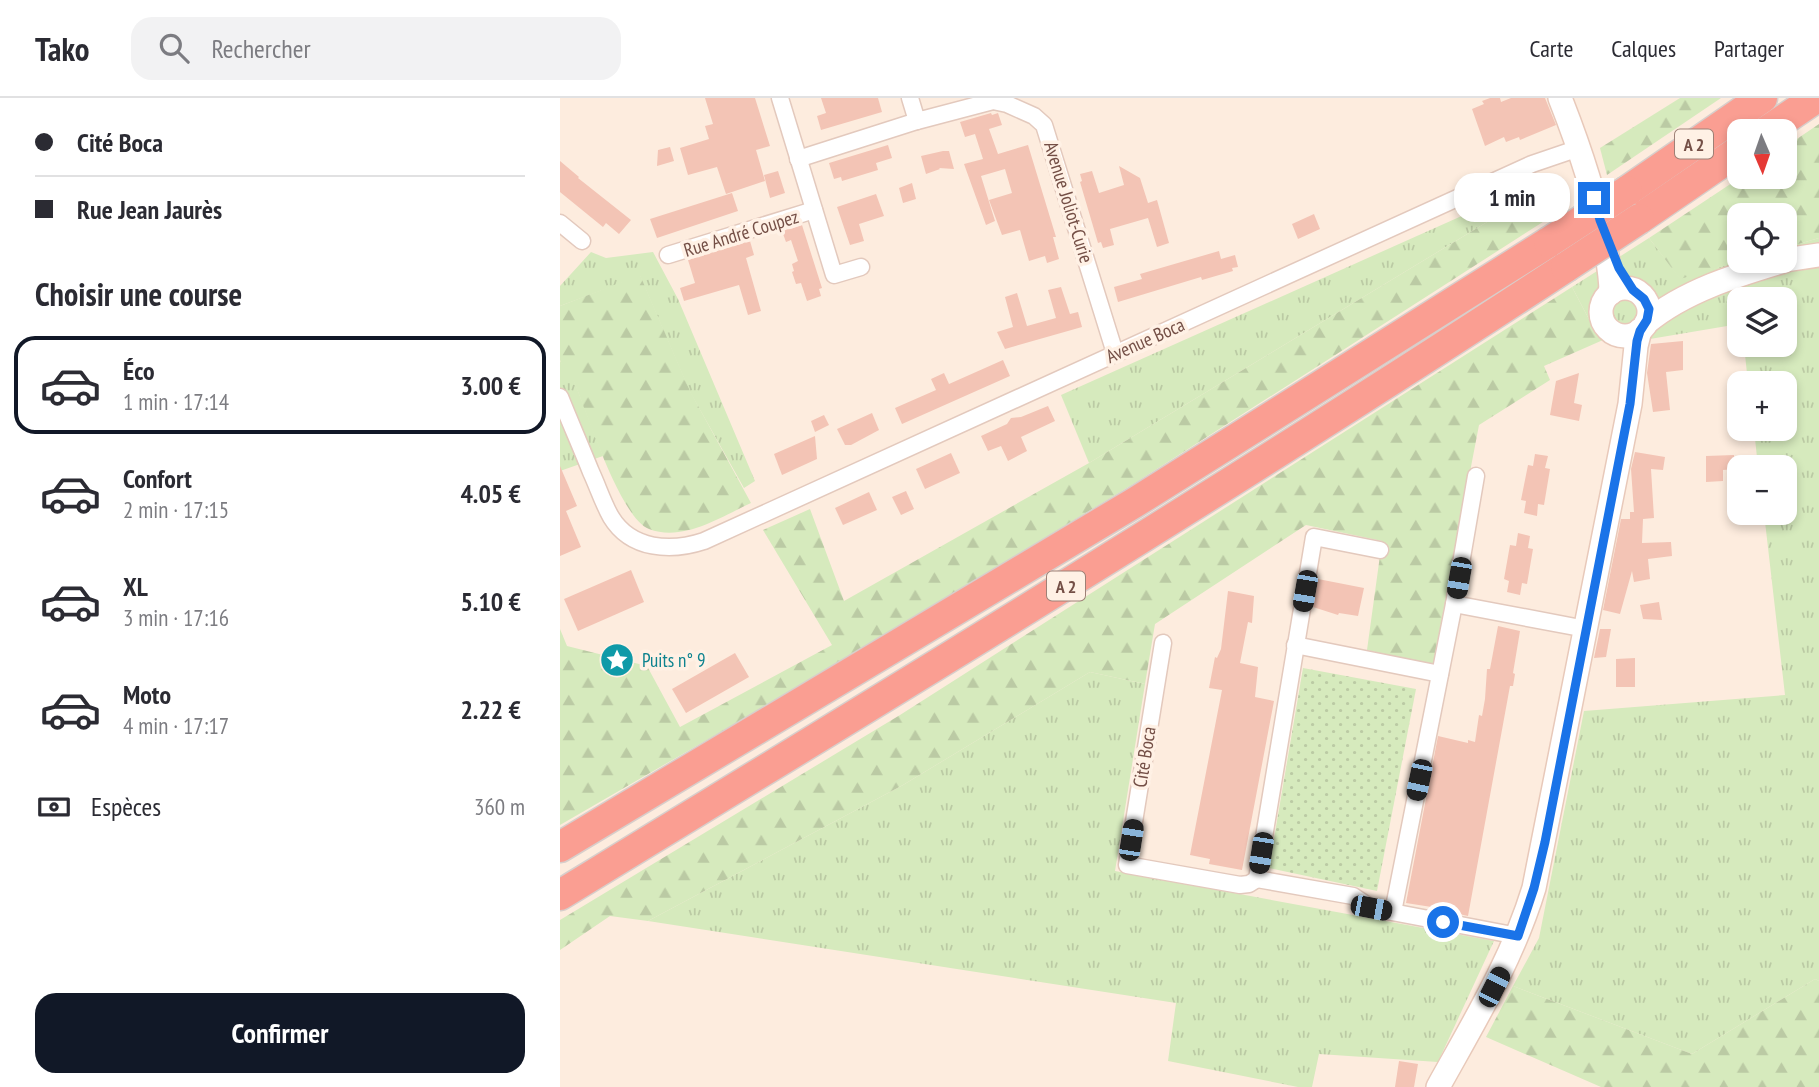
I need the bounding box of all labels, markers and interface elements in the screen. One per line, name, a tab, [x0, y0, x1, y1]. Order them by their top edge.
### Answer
search box	[131, 17, 621, 80]
text: Tako	[35, 27, 89, 70]
icon: search	[155, 29, 193, 67]
text: Rechercher	[211, 32, 311, 65]
text: Carte	[1530, 33, 1573, 64]
text: Calques	[1611, 33, 1676, 64]
text: Partager	[1714, 33, 1784, 64]
north arrow	[1727, 119, 1797, 189]
map controls	[1727, 119, 1797, 525]
text: Cité Boca	[77, 126, 163, 159]
road number: A 2	[1675, 130, 1713, 158]
street label: Avenue Joliot-Curie	[1039, 138, 1099, 266]
callout: 1 min	[1454, 174, 1570, 222]
route end	[1578, 182, 1610, 214]
text: 1 min	[1489, 183, 1535, 212]
text: Rue Jean Jaurès	[77, 193, 222, 226]
button: locate	[1727, 203, 1797, 273]
street label: Rue André Coupez	[681, 204, 801, 262]
text: Choisir une course	[35, 273, 242, 315]
button: layers	[1727, 287, 1797, 357]
street label: Avenue Boca	[1102, 312, 1188, 368]
icon: car	[39, 354, 102, 417]
text: Éco	[123, 354, 155, 387]
text: 3.00 €	[460, 369, 521, 402]
button: +	[1727, 371, 1797, 441]
text: 1 min · 17:14	[123, 387, 229, 416]
button: −	[1727, 455, 1797, 525]
icon: car	[39, 462, 102, 525]
text: Confort	[123, 462, 192, 495]
text: 4.05 €	[460, 477, 521, 510]
text: 2 min · 17:15	[123, 495, 229, 524]
car	[1446, 555, 1473, 601]
car	[1292, 568, 1319, 614]
icon: car	[39, 570, 102, 633]
text: XL	[123, 570, 148, 603]
road number: A 2	[1047, 572, 1085, 600]
text: 5.10 €	[460, 585, 521, 618]
text: 3 min · 17:16	[123, 603, 229, 632]
place icon: Puits n° 9	[598, 641, 636, 679]
place label: Puits n° 9	[642, 648, 706, 672]
icon: car	[39, 678, 102, 741]
text: Moto	[123, 678, 171, 711]
text: 2.22 €	[460, 693, 521, 726]
text: 4 min · 17:17	[123, 711, 229, 740]
street label: Cité Boca	[1127, 725, 1161, 789]
car	[1405, 757, 1434, 803]
icon: cash	[35, 788, 73, 826]
text: Espèces	[91, 790, 161, 823]
text: 360 m	[474, 792, 525, 821]
car	[1118, 818, 1145, 862]
car	[1248, 831, 1275, 875]
car	[1349, 894, 1394, 922]
route start	[1427, 906, 1459, 938]
car	[1476, 964, 1513, 1010]
button: Confirmer	[35, 993, 525, 1073]

